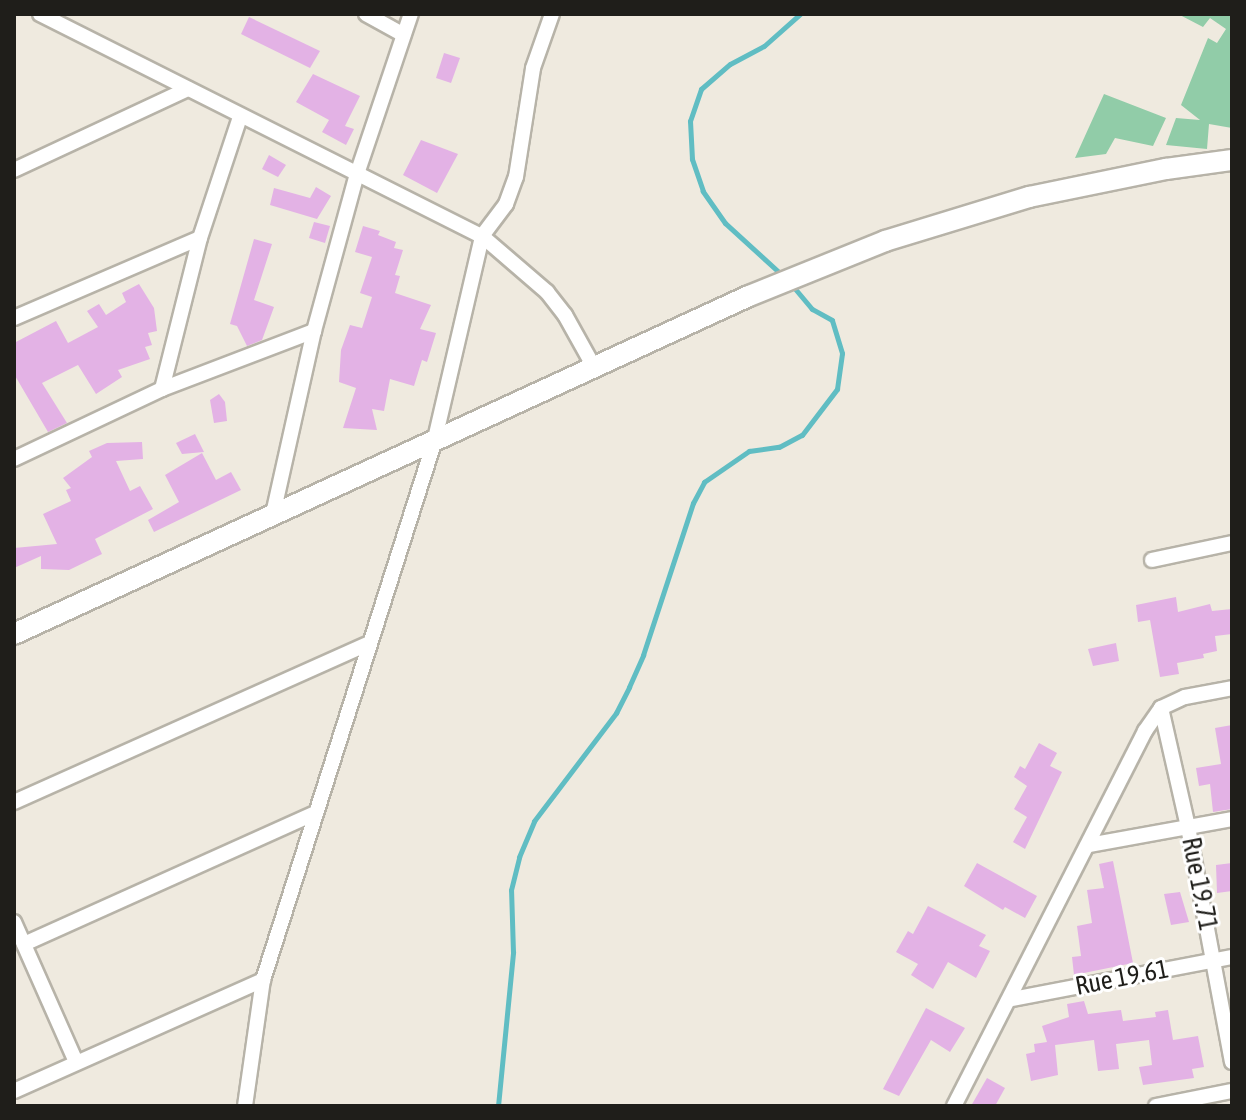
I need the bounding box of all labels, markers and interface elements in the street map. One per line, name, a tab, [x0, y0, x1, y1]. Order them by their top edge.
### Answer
street label: Rue 19.71	[1175, 835, 1223, 933]
street label: Rue 19.61	[1073, 954, 1171, 1002]

